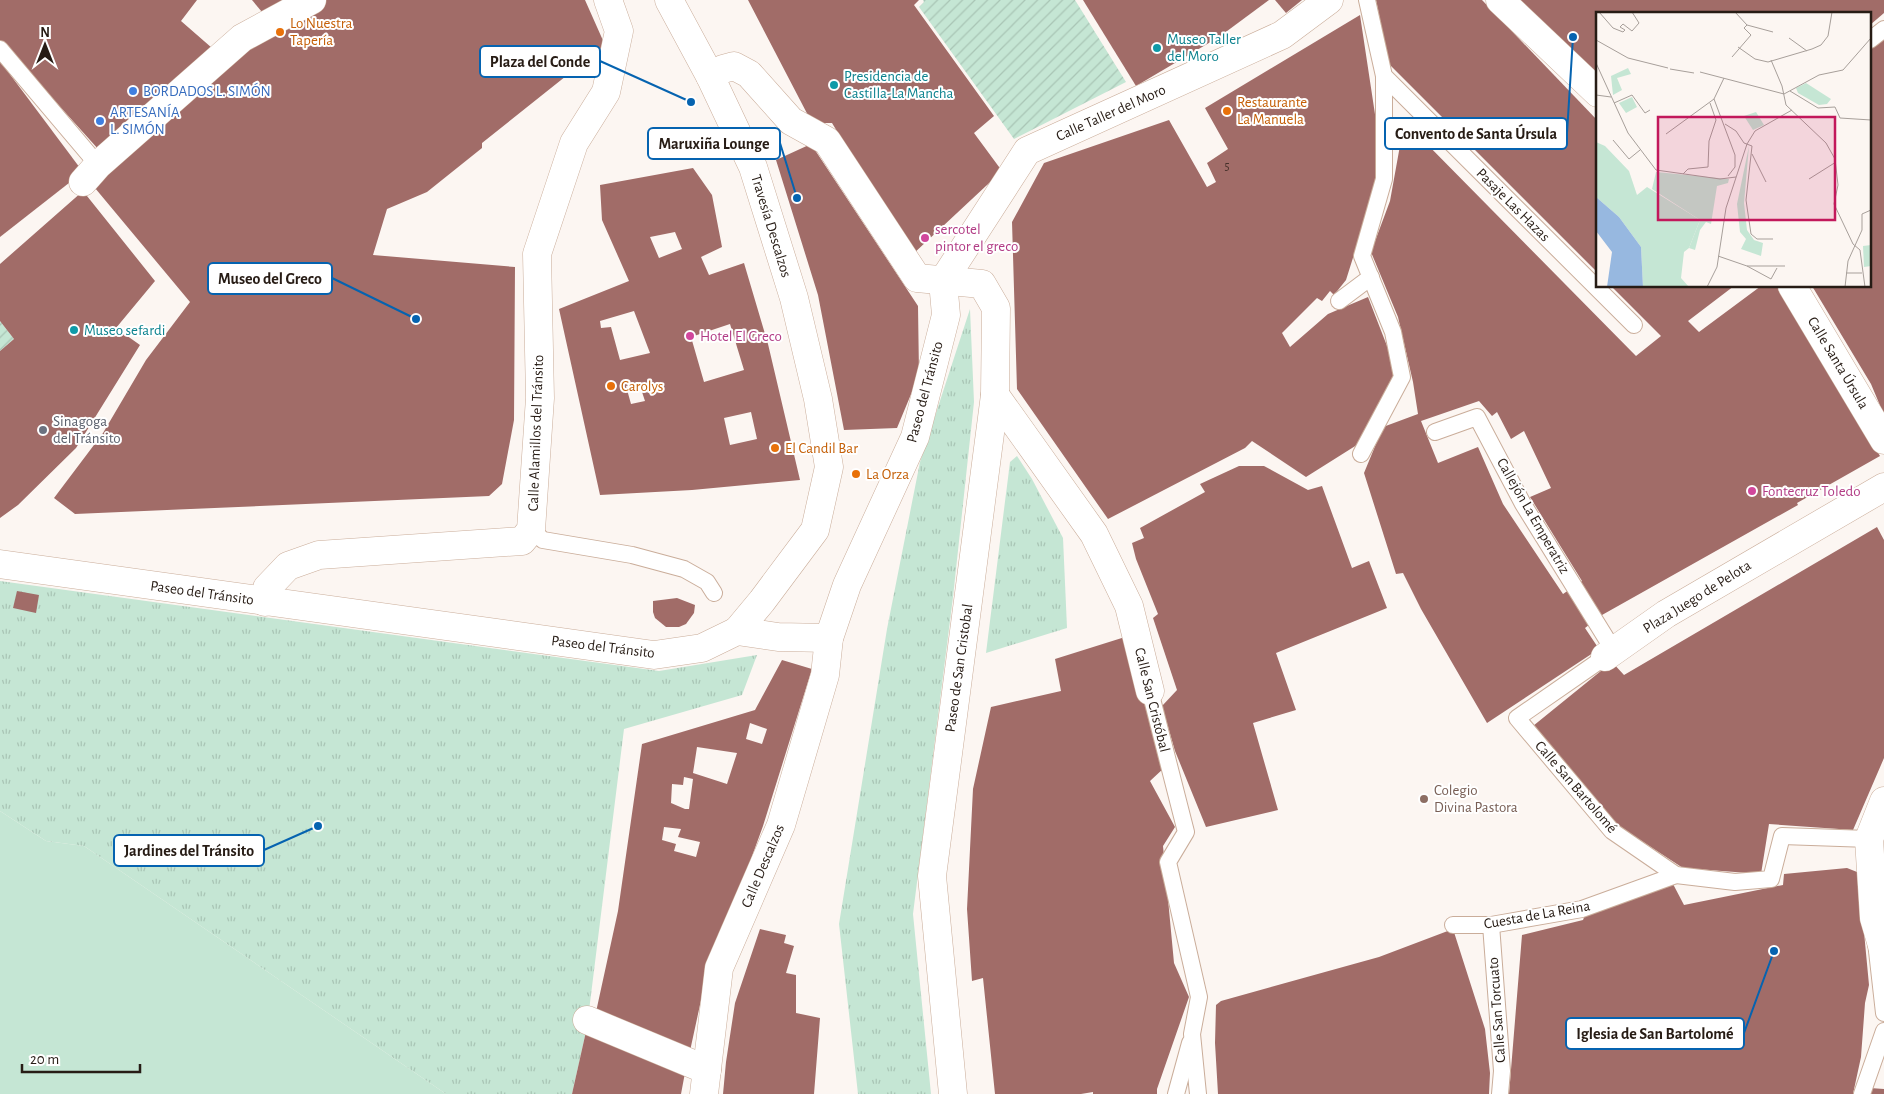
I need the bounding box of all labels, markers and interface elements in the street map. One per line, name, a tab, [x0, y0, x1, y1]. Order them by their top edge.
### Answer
inset map	[1596, 12, 1872, 288]
place label: Lo Nuestra Tapería	[290, 16, 353, 48]
north arrow	[20, 20, 70, 70]
text: N	[40, 26, 50, 40]
marker: Lo Nuestra Tapería	[274, 26, 286, 38]
place label: Museo Taller del Moro	[1167, 32, 1241, 64]
marker: Museo Taller del Moro	[1151, 42, 1163, 54]
callout: Plaza del Conde	[480, 46, 600, 77]
text: Plaza del Conde	[490, 54, 591, 70]
place label: Presidencia de Castilla-La Mancha	[844, 69, 954, 101]
marker: Presidencia de Castilla-La Mancha	[828, 79, 840, 91]
place label: BORDADOS L. SIMÓN	[143, 82, 271, 99]
street label: Calle Taller del Moro	[1054, 82, 1168, 144]
marker: BORDADOS L. SIMÓN	[127, 85, 139, 97]
place label: Restaurante La Manuela	[1237, 95, 1307, 127]
place label: ARTESANÍA L. SIMÓN	[110, 103, 180, 137]
marker: Restaurante La Manuela	[1221, 105, 1233, 117]
marker: ARTESANÍA L. SIMÓN	[94, 115, 106, 127]
callout: Convento de Santa Úrsula	[1385, 118, 1567, 149]
text: Convento de Santa Úrsula	[1395, 123, 1557, 142]
callout: Maruxiña Lounge	[648, 128, 780, 159]
text: Maruxiña Lounge	[658, 136, 770, 152]
house number: 5	[1224, 160, 1230, 172]
street label: Pasaje Las Hazas	[1473, 165, 1553, 245]
street label: Travesía Descalzos	[748, 173, 794, 279]
place label: sercotel pintor el greco	[935, 222, 1018, 254]
marker: sercotel pintor el greco	[919, 232, 931, 244]
callout: Museo del Greco	[208, 263, 332, 294]
text: Museo del Greco	[218, 271, 322, 287]
street label: Calle Santa Úrsula	[1805, 313, 1873, 412]
place label: Museo sefardi	[84, 323, 165, 338]
marker: Museo sefardi	[68, 324, 80, 336]
place label: Hotel El Greco	[700, 329, 782, 344]
marker: Hotel El Greco	[684, 330, 696, 342]
street label: Paseo del Tránsito	[904, 340, 946, 444]
street label: Calle Alamillos del Tránsito	[526, 354, 546, 512]
place label: Carolys	[621, 379, 663, 394]
marker: Carolys	[605, 380, 617, 392]
place label: Sinagoga del Tránsito	[53, 414, 121, 446]
marker: Sinagoga del Tránsito	[37, 424, 49, 436]
place label: El Candil Bar	[785, 441, 858, 456]
marker: El Candil Bar	[769, 442, 781, 454]
street label: Callejón La Emperatriz	[1494, 456, 1572, 576]
place label: La Orza	[866, 467, 909, 482]
marker: La Orza	[850, 468, 862, 480]
place label: Fontecruz Toledo	[1762, 484, 1861, 499]
marker: Fontecruz Toledo	[1746, 485, 1758, 497]
street label: Plaza Juego de Pelota	[1640, 558, 1754, 636]
street label: Paseo del Tránsito	[149, 578, 255, 608]
street label: Paseo de San Cristobal	[943, 603, 975, 733]
street label: Paseo del Tránsito	[550, 633, 656, 661]
street label: Calle San Cristóbal	[1132, 646, 1172, 754]
street label: Calle San Bartolomé	[1532, 738, 1620, 836]
place label: Colegio Divina Pastora	[1434, 783, 1518, 815]
marker: Colegio Divina Pastora	[1418, 793, 1430, 805]
street label: Calle Descalzos	[739, 822, 787, 910]
callout: Jardines del Tránsito	[114, 835, 264, 866]
text: Jardines del Tránsito	[124, 843, 254, 859]
street label: Cuesta de La Reina	[1483, 898, 1591, 932]
street label: Calle San Torcuato	[1486, 957, 1508, 1063]
callout: Iglesia de San Bartolomé	[1566, 1018, 1744, 1049]
text: Iglesia de San Bartolomé	[1576, 1026, 1734, 1042]
scale bar	[22, 1042, 140, 1074]
text: 20 m	[30, 1052, 59, 1067]

